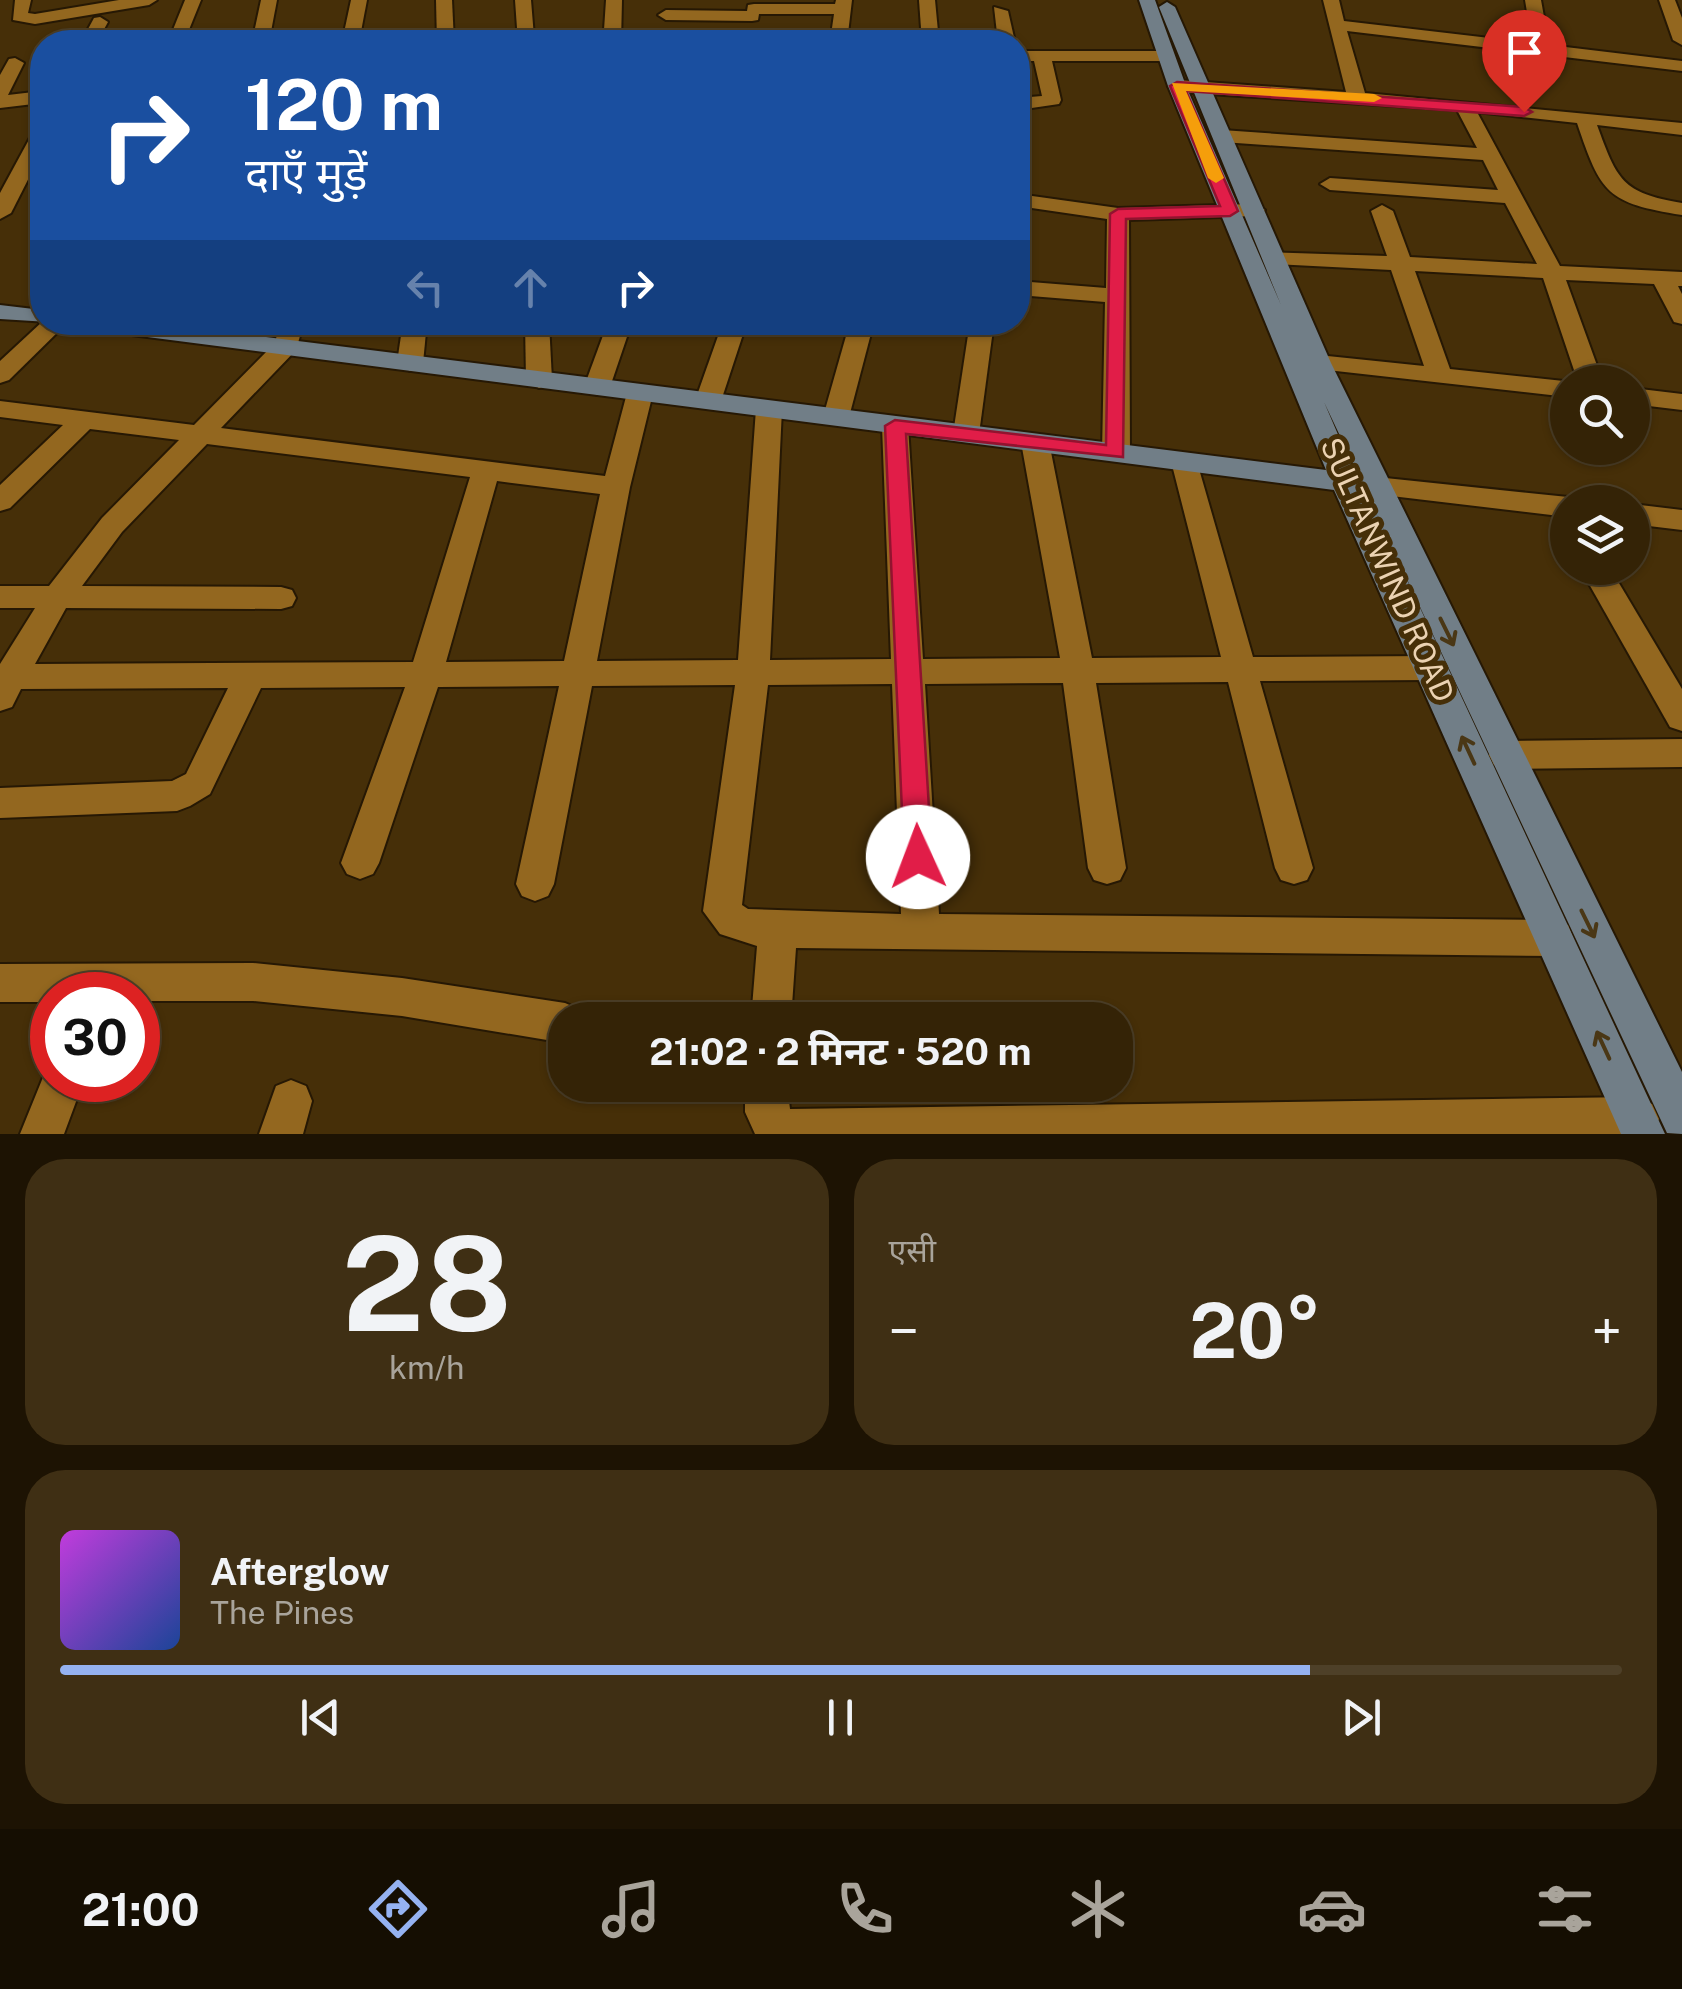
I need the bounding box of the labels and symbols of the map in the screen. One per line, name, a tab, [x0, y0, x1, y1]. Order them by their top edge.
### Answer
pin	[1482, 10, 1567, 113]
street label: SULTANWIND ROAD	[1313, 432, 1462, 707]
one-way arrow	[1438, 616, 1457, 646]
one-way arrow	[1458, 735, 1476, 766]
position arrow	[866, 805, 970, 909]
one-way arrow	[1580, 909, 1599, 939]
speed limit sign: 30	[30, 972, 160, 1102]
one-way arrow	[1593, 1030, 1611, 1061]

